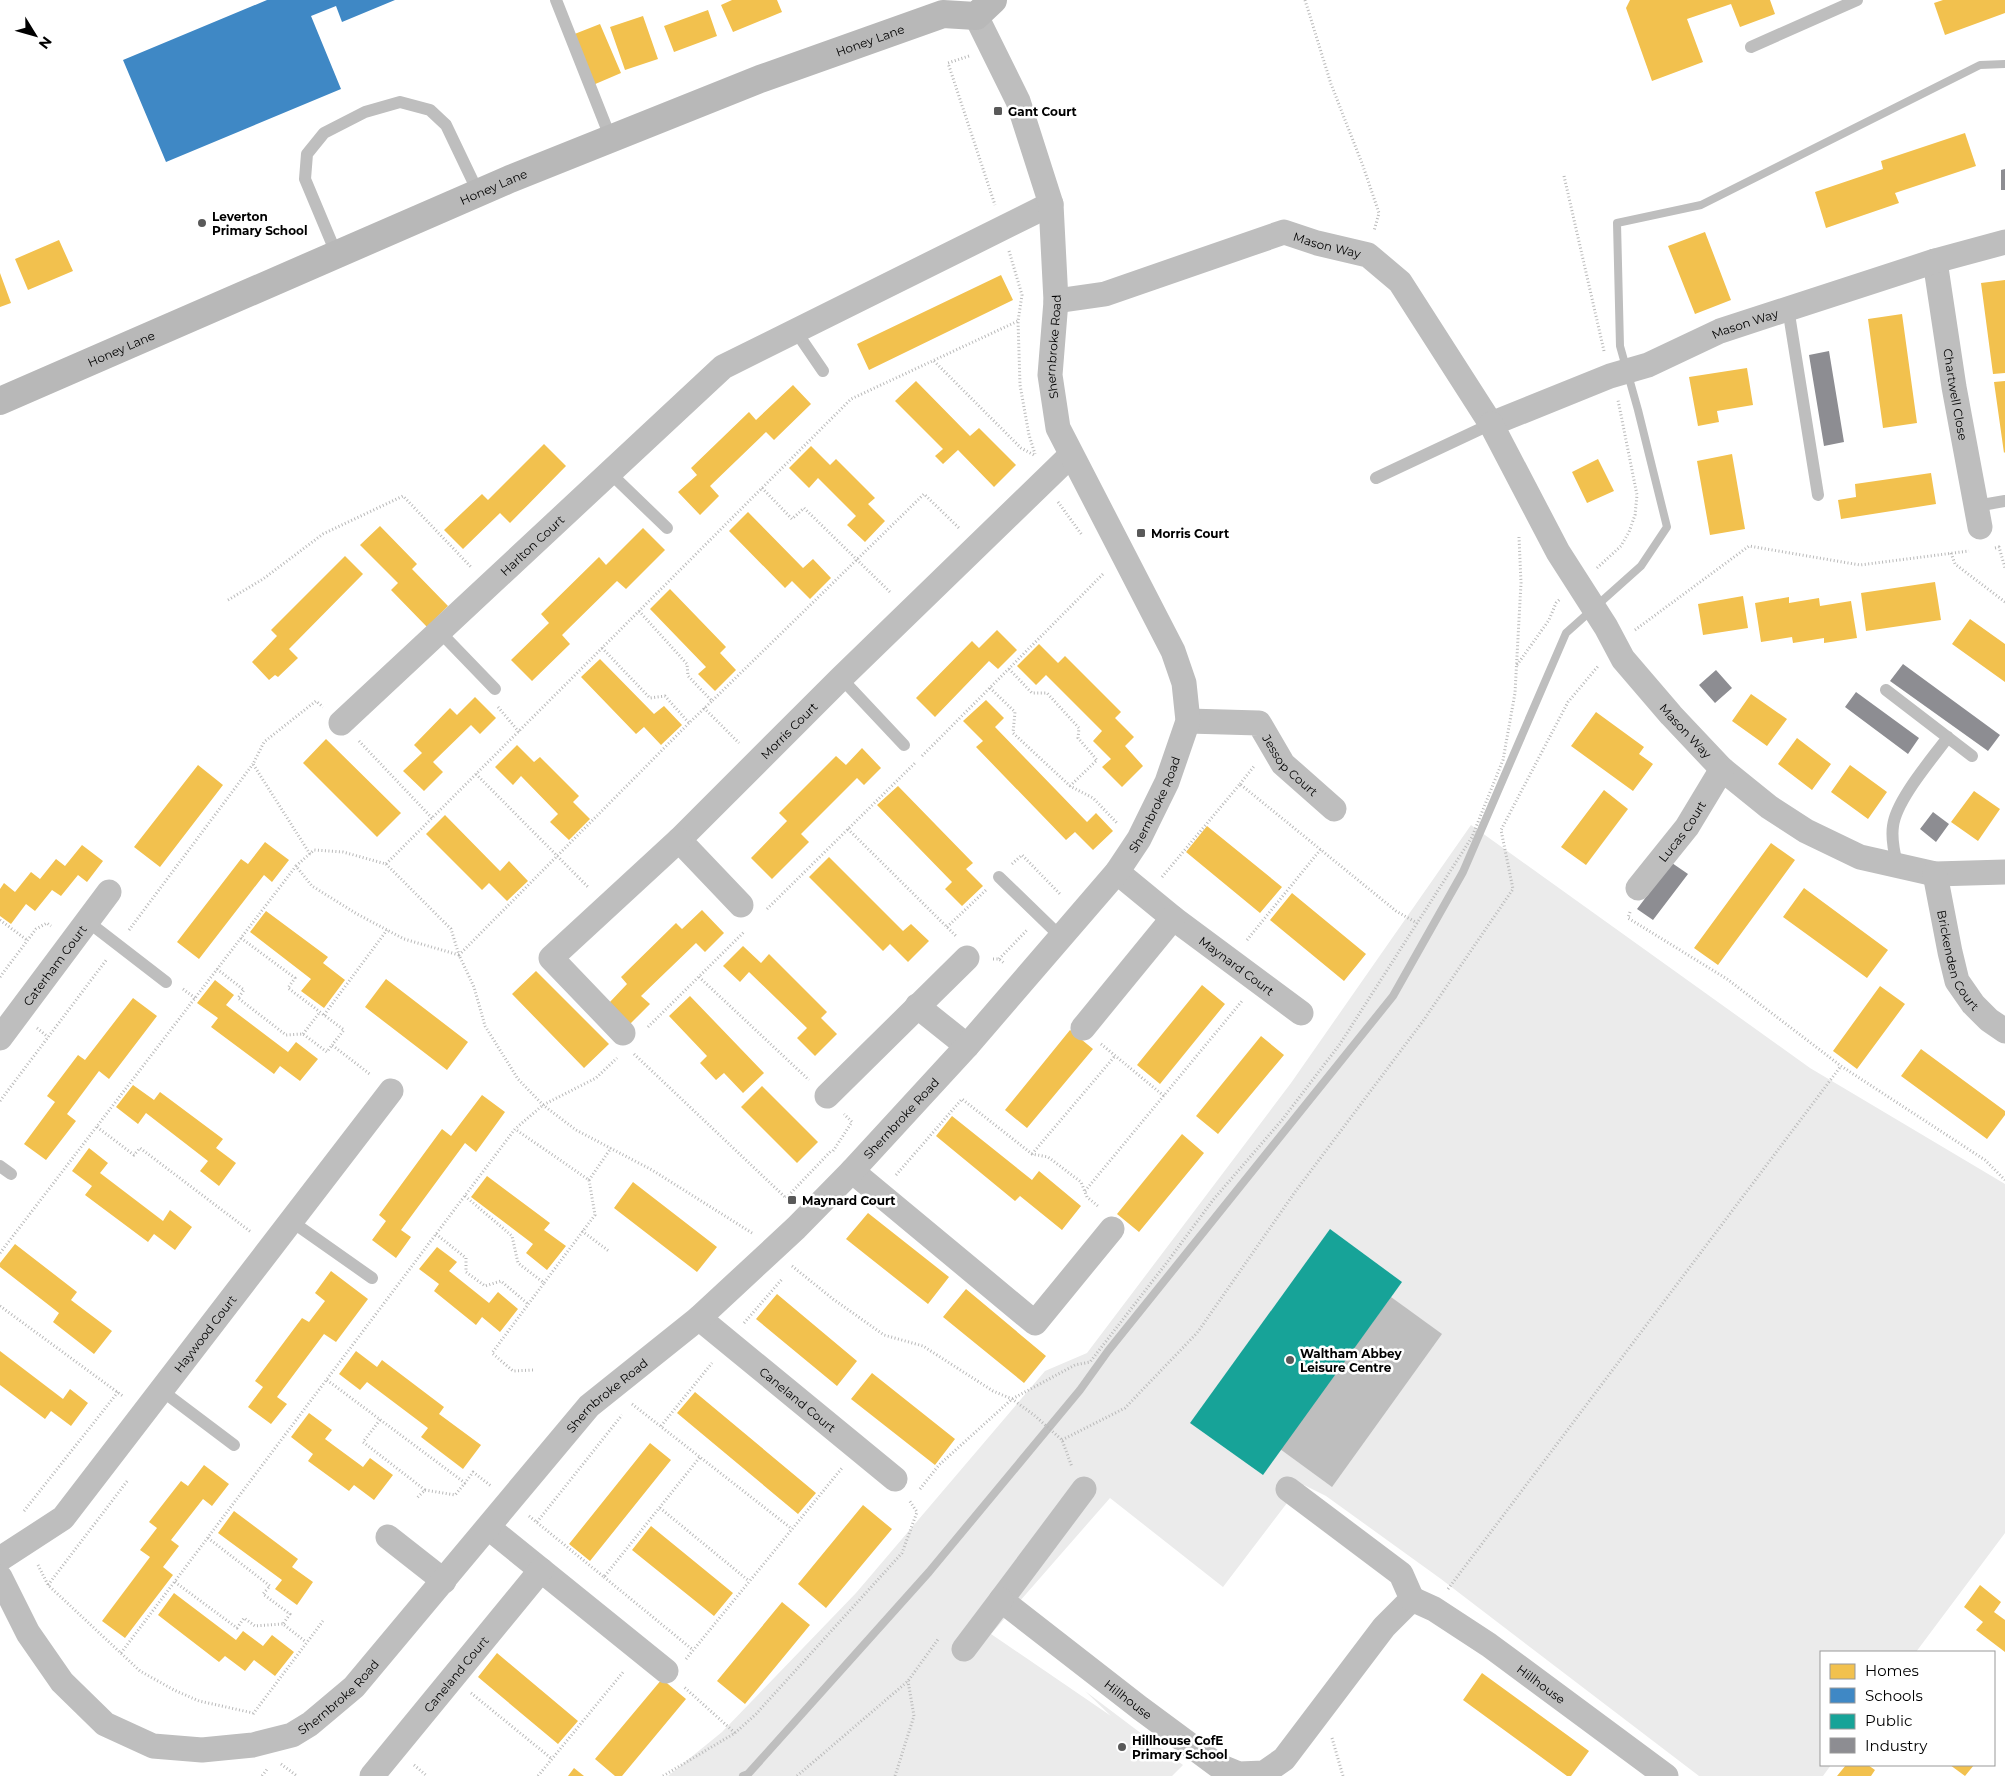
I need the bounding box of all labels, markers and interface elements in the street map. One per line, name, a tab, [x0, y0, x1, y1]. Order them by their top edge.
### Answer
north arrow	[10, 10, 60, 60]
street label: Honey Lane	[833, 21, 906, 59]
text: N	[35, 33, 56, 53]
place label: Gant Court	[1008, 104, 1077, 119]
marker: Gant Court	[992, 105, 1004, 117]
street label: Honey Lane	[457, 165, 529, 207]
place label: Leverton Primary School	[212, 209, 308, 238]
marker: Leverton Primary School	[196, 217, 208, 229]
street label: Mason Way	[1292, 228, 1363, 261]
street label: Shernbroke Road	[1042, 294, 1064, 400]
street label: Mason Way	[1709, 305, 1780, 342]
street label: Honey Lane	[85, 327, 157, 370]
street label: Chartwell Close	[1941, 347, 1971, 442]
street label: Harlton Court	[497, 512, 567, 578]
place label: Morris Court	[1151, 526, 1230, 541]
marker: Morris Court	[1135, 527, 1147, 539]
street label: Morris Court	[757, 699, 820, 762]
street label: Mason Way	[1657, 700, 1715, 761]
street label: Jessop Court	[1259, 731, 1321, 799]
street label: Shernbroke Road	[1125, 754, 1183, 855]
street label: Lucas Court	[1655, 798, 1709, 865]
street label: Brickenden Court	[1935, 909, 1983, 1014]
street label: Caterham Court	[19, 922, 90, 1008]
street label: Maynard Court	[1196, 933, 1277, 998]
street label: Shernbroke Road	[860, 1074, 942, 1161]
place label: Maynard Court	[802, 1193, 896, 1208]
marker: Maynard Court	[786, 1194, 798, 1206]
street label: Haywood Court	[170, 1292, 239, 1375]
place label: Waltham Abbey Leisure Centre	[1300, 1346, 1403, 1375]
marker: Waltham Abbey Leisure Centre	[1284, 1354, 1296, 1366]
street label: Shernbroke Road	[563, 1355, 650, 1435]
street label: Caneland Court	[757, 1363, 839, 1435]
street label: Caneland Court	[420, 1633, 492, 1715]
legend	[1820, 1651, 1995, 1766]
street label: Shernbroke Road	[295, 1656, 382, 1737]
street label: Hillhouse	[1514, 1661, 1569, 1707]
text: Homes	[1865, 1661, 1919, 1680]
street label: Hillhouse	[1102, 1676, 1155, 1722]
text: Schools	[1865, 1686, 1923, 1705]
text: Public	[1865, 1711, 1913, 1730]
place label: Hillhouse CofE Primary School	[1132, 1733, 1228, 1762]
text: Industry	[1865, 1736, 1928, 1755]
marker: Hillhouse CofE Primary School	[1116, 1741, 1128, 1753]

